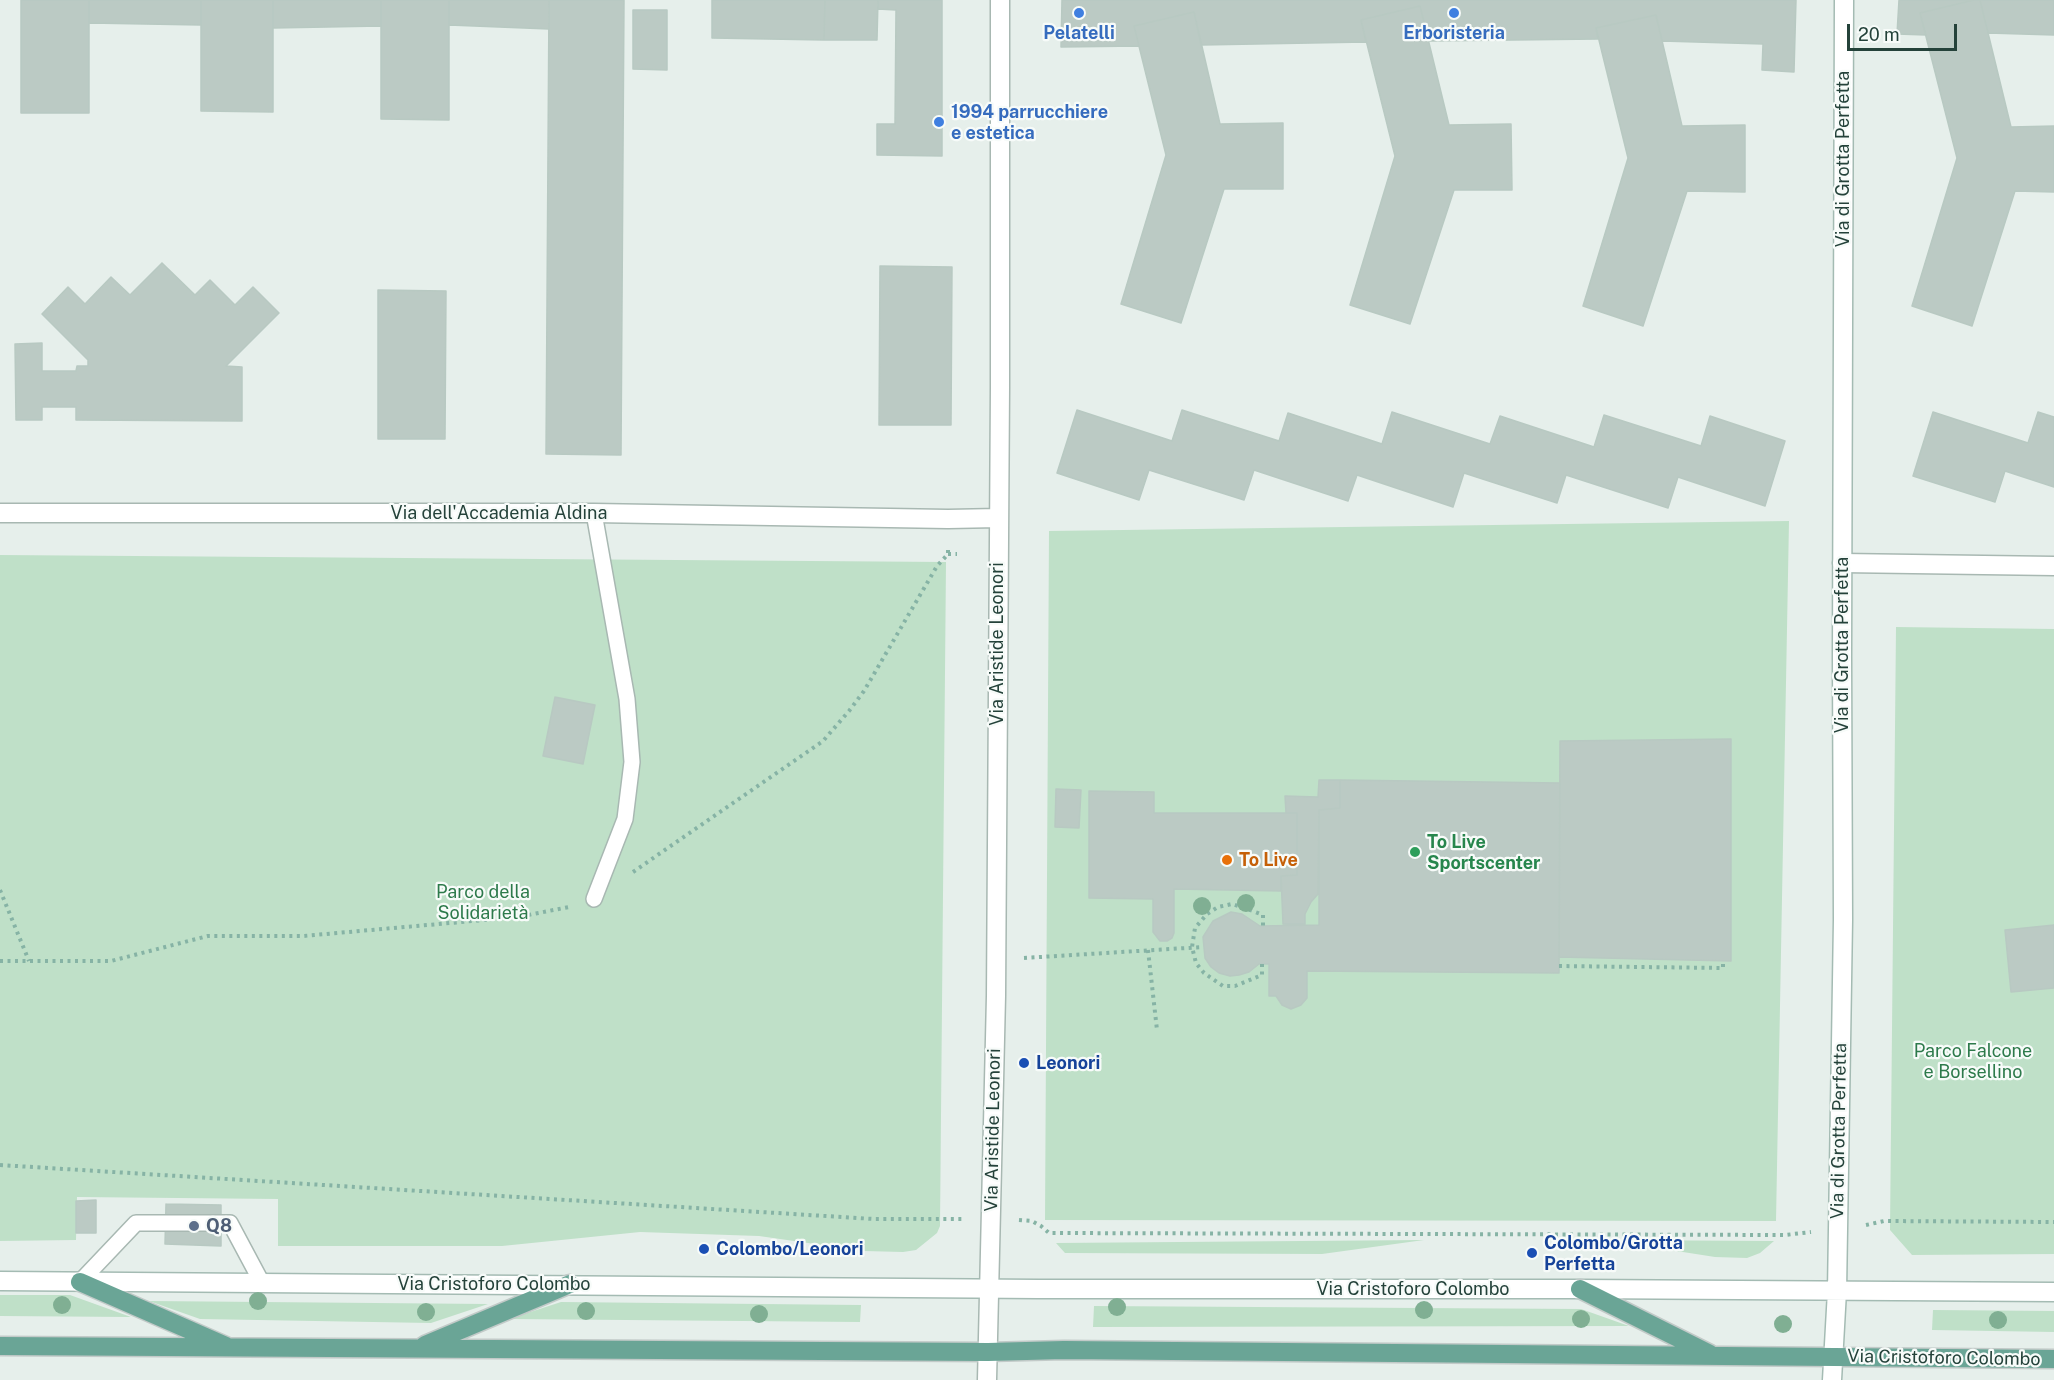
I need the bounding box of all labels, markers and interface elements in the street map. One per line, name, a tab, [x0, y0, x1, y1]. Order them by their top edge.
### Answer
marker: Pelatelli	[1072, 6, 1086, 20]
marker: Erboristeria	[1447, 6, 1461, 20]
scale bar	[1850, 12, 1960, 50]
place label: Pelatelli	[1043, 22, 1115, 44]
place label: Erboristeria	[1403, 22, 1505, 44]
text: 20 m	[1858, 24, 1900, 45]
street label: Via di Grotta Perfetta	[1832, 71, 1854, 247]
place label: 1994 parrucchiere e estetica	[951, 101, 1108, 144]
marker: 1994 parrucchiere e estetica	[932, 115, 946, 129]
street label: Via dell'Accademia Aldina	[391, 502, 607, 524]
street label: Via di Grotta Perfetta	[1831, 557, 1853, 733]
street label: Via Aristide Leonori	[986, 562, 1008, 726]
place label: To Live Sportscenter	[1427, 831, 1541, 874]
marker: To Live Sportscenter	[1408, 845, 1422, 859]
place label: To Live	[1239, 849, 1298, 871]
marker: To Live	[1220, 853, 1234, 867]
park label: Parco della Solidarietà	[436, 881, 530, 924]
park label: Parco Falcone e Borsellino	[1914, 1040, 2032, 1082]
street label: Via di Grotta Perfetta	[1827, 1043, 1851, 1219]
street label: Via Aristide Leonori	[981, 1048, 1005, 1212]
place label: Leonori	[1036, 1052, 1100, 1074]
marker: Leonori	[1017, 1056, 1031, 1070]
place label: Q8	[206, 1215, 232, 1237]
marker: Q8	[187, 1219, 201, 1233]
place label: Colombo/Grotta Perfetta	[1544, 1232, 1683, 1274]
place label: Colombo/Leonori	[716, 1238, 864, 1260]
marker: Colombo/Leonori	[697, 1242, 711, 1256]
marker: Colombo/Grotta Perfetta	[1525, 1246, 1539, 1260]
street label: Via Cristoforo Colombo	[397, 1273, 591, 1295]
street label: Via Cristoforo Colombo	[1316, 1278, 1510, 1300]
street label: Via Cristoforo Colombo	[1847, 1346, 2041, 1370]

